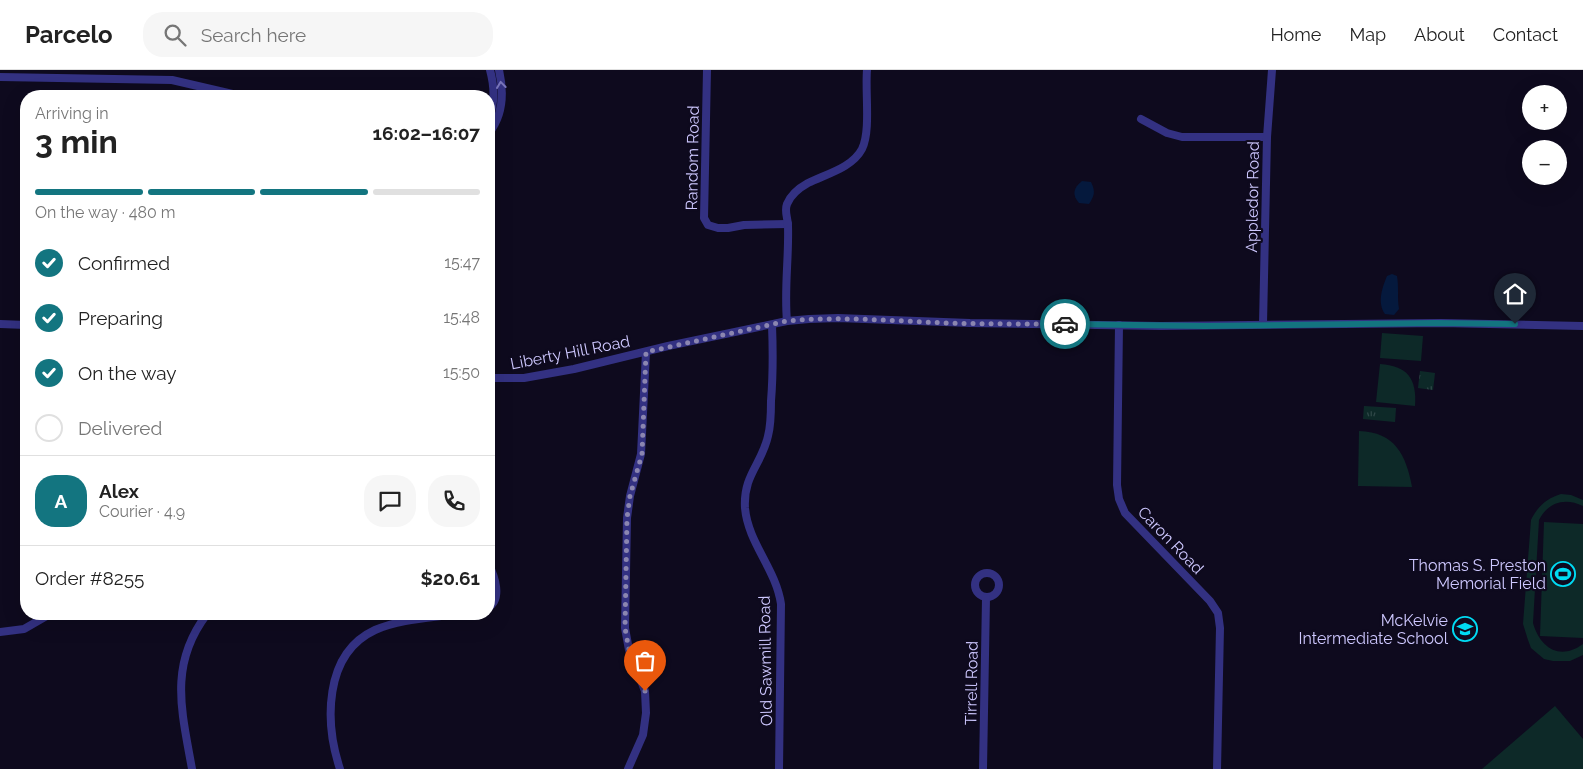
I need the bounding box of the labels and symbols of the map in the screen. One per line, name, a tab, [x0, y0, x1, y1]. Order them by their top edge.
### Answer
one-way arrow	[496, 81, 507, 89]
street label: Random Road	[682, 105, 703, 211]
street label: Appledor Road	[1242, 141, 1263, 253]
pin	[1494, 273, 1536, 324]
courier	[1040, 299, 1090, 349]
street label: Liberty Hill Road	[509, 332, 632, 373]
street label: Caron Road	[1134, 503, 1207, 578]
place label: Thomas S. Preston Memorial Field	[1409, 556, 1546, 593]
sports icon: Thomas S. Preston Memorial Field	[1550, 561, 1576, 587]
street label: Old Sawmill Road	[755, 596, 776, 726]
place label: McKelvie Intermediate School	[1298, 611, 1449, 648]
school or university icon: McKelvie Intermediate School	[1452, 616, 1478, 642]
pin	[624, 640, 666, 691]
street label: Tirrell Road	[961, 641, 982, 725]

